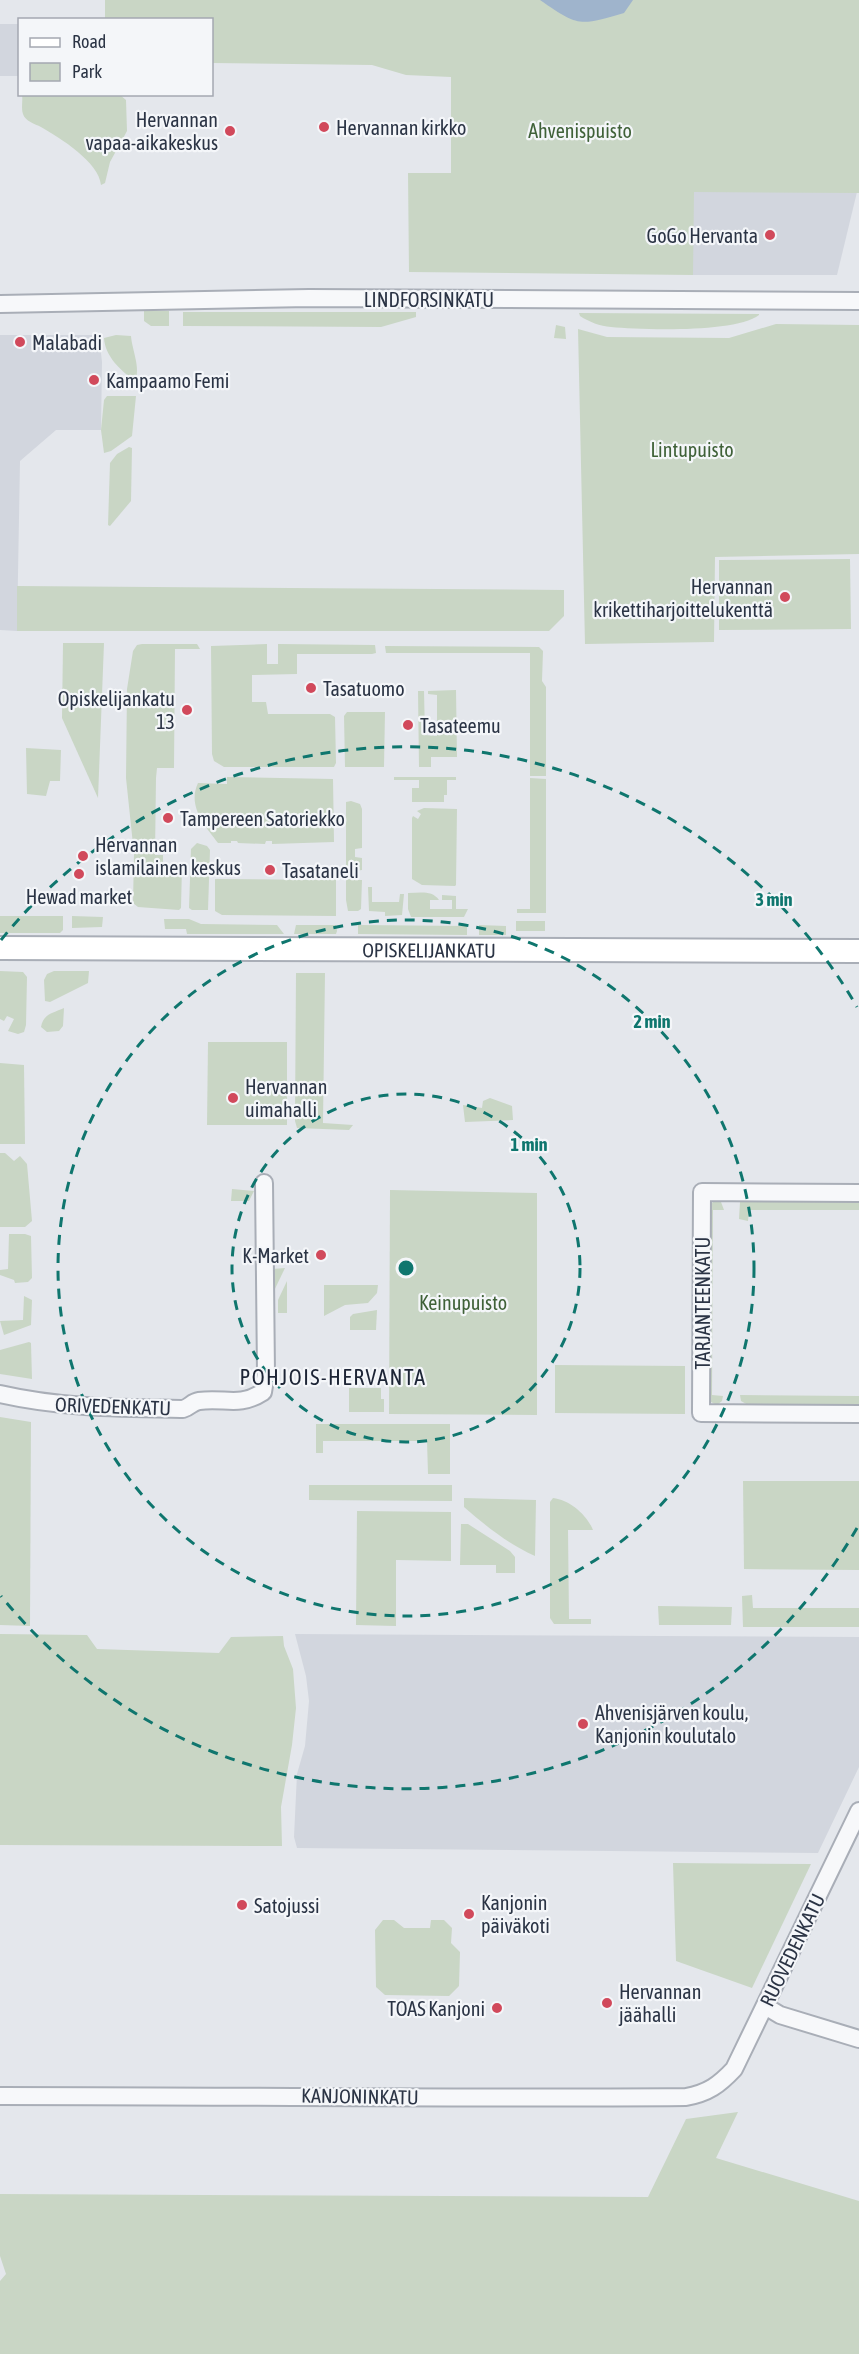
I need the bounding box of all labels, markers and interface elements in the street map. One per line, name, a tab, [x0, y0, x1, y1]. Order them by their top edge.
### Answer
legend	[18, 18, 213, 96]
text: Road	[72, 31, 106, 52]
text: Park	[72, 61, 102, 82]
place label: Hervannan vapaa-aikakeskus	[86, 108, 218, 154]
place label: Hervannan kirkko	[336, 116, 466, 139]
park label: Ahvenispuisto	[528, 119, 632, 142]
marker: Hervannan kirkko	[317, 120, 331, 134]
marker: Hervannan vapaa-aikakeskus	[223, 124, 237, 138]
place label: GoGo Hervanta	[647, 224, 758, 247]
marker: GoGo Hervanta	[763, 228, 777, 242]
street label: LINDFORSINKATU	[364, 288, 494, 311]
place label: Malabadi	[32, 331, 102, 354]
marker: Malabadi	[13, 335, 27, 349]
place label: Kampaamo Femi	[106, 369, 229, 392]
marker: Kampaamo Femi	[87, 373, 101, 387]
park label: Lintupuisto	[650, 438, 734, 461]
place label: Hervannan krikettiharjoittelukenttä	[593, 575, 773, 621]
marker: Hervannan krikettiharjoittelukenttä	[778, 590, 792, 604]
place label: Tasatuomo	[323, 677, 405, 700]
marker: Tasatuomo	[304, 681, 318, 695]
place label: Opiskelijankatu 13	[58, 687, 175, 733]
marker: Opiskelijankatu 13	[180, 703, 194, 717]
place label: Tasateemu	[420, 714, 501, 737]
marker: Tasateemu	[401, 718, 415, 732]
place label: Tampereen Satoriekko	[180, 807, 345, 830]
marker: Tampereen Satoriekko	[161, 811, 175, 825]
place label: Hervannan islamilainen keskus	[95, 833, 241, 879]
marker: Hervannan islamilainen keskus	[76, 849, 90, 863]
place label: Tasataneli	[282, 859, 359, 882]
marker: Tasataneli	[263, 863, 277, 877]
marker: Hewad market	[72, 867, 86, 881]
place label: Hewad market	[26, 885, 133, 908]
text: 3 min	[756, 889, 793, 910]
street label: OPISKELIJANKATU	[362, 938, 496, 961]
text: 2 min	[634, 1011, 671, 1032]
place label: Hervannan uimahalli	[245, 1075, 327, 1121]
marker: Hervannan uimahalli	[226, 1091, 240, 1105]
text: 1 min	[511, 1134, 548, 1155]
street label: TARJANTEENKATU	[691, 1237, 714, 1369]
place label: K-Market	[242, 1244, 309, 1267]
marker: K-Market	[314, 1248, 328, 1262]
centre of rings	[396, 1258, 416, 1278]
park label: Keinupuisto	[419, 1291, 507, 1314]
district label: POHJOIS-HERVANTA	[239, 1364, 427, 1390]
street label: ORIVEDENKATU	[55, 1392, 171, 1420]
place label: Ahvenisjärven koulu, Kanjonin koulutalo	[595, 1701, 748, 1747]
marker: Ahvenisjärven koulu, Kanjonin koulutalo	[576, 1717, 590, 1731]
street label: RUOVEDENKATU	[755, 1890, 829, 2010]
place label: Kanjonin päiväkoti	[481, 1891, 550, 1937]
place label: Satojussi	[254, 1894, 320, 1917]
marker: Satojussi	[235, 1898, 249, 1912]
marker: Kanjonin päiväkoti	[462, 1907, 476, 1921]
place label: Hervannan jäähalli	[618, 1980, 701, 2026]
marker: Hervannan jäähalli	[600, 1996, 614, 2010]
place label: TOAS Kanjoni	[387, 1997, 485, 2020]
marker: TOAS Kanjoni	[490, 2001, 504, 2015]
street label: KANJONINKATU	[301, 2083, 419, 2109]

